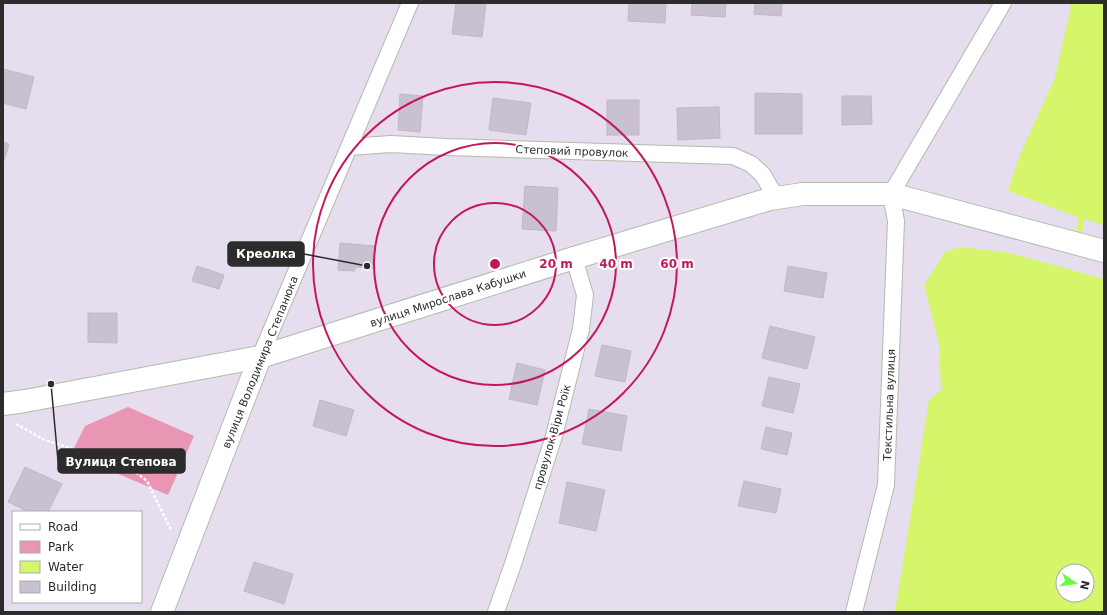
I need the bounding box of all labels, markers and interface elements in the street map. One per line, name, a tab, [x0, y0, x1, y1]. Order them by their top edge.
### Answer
street label: Степовий провулок	[515, 143, 629, 160]
callout: Креолка	[228, 242, 304, 266]
text: Креолка	[236, 247, 296, 261]
centre of rings	[488, 257, 502, 271]
text: 20 m	[539, 257, 573, 271]
text: 40 m	[599, 257, 633, 271]
text: 60 m	[660, 257, 694, 271]
street label: вулиця Мирослава Кабушки	[368, 267, 528, 330]
street label: вулиця Володимира Степанюка	[220, 274, 301, 450]
street label: Текстильна вулиця	[881, 349, 898, 462]
street label: провулок Віри Роїк	[531, 383, 574, 491]
callout: Вулиця Степова	[58, 449, 185, 473]
text: Вулиця Степова	[65, 455, 177, 469]
legend	[12, 511, 142, 603]
text: Road	[48, 520, 78, 534]
text: Park	[48, 540, 74, 554]
text: Water	[48, 560, 84, 574]
north arrow	[1055, 563, 1095, 603]
text: N	[1077, 579, 1092, 591]
text: Building	[48, 580, 97, 594]

